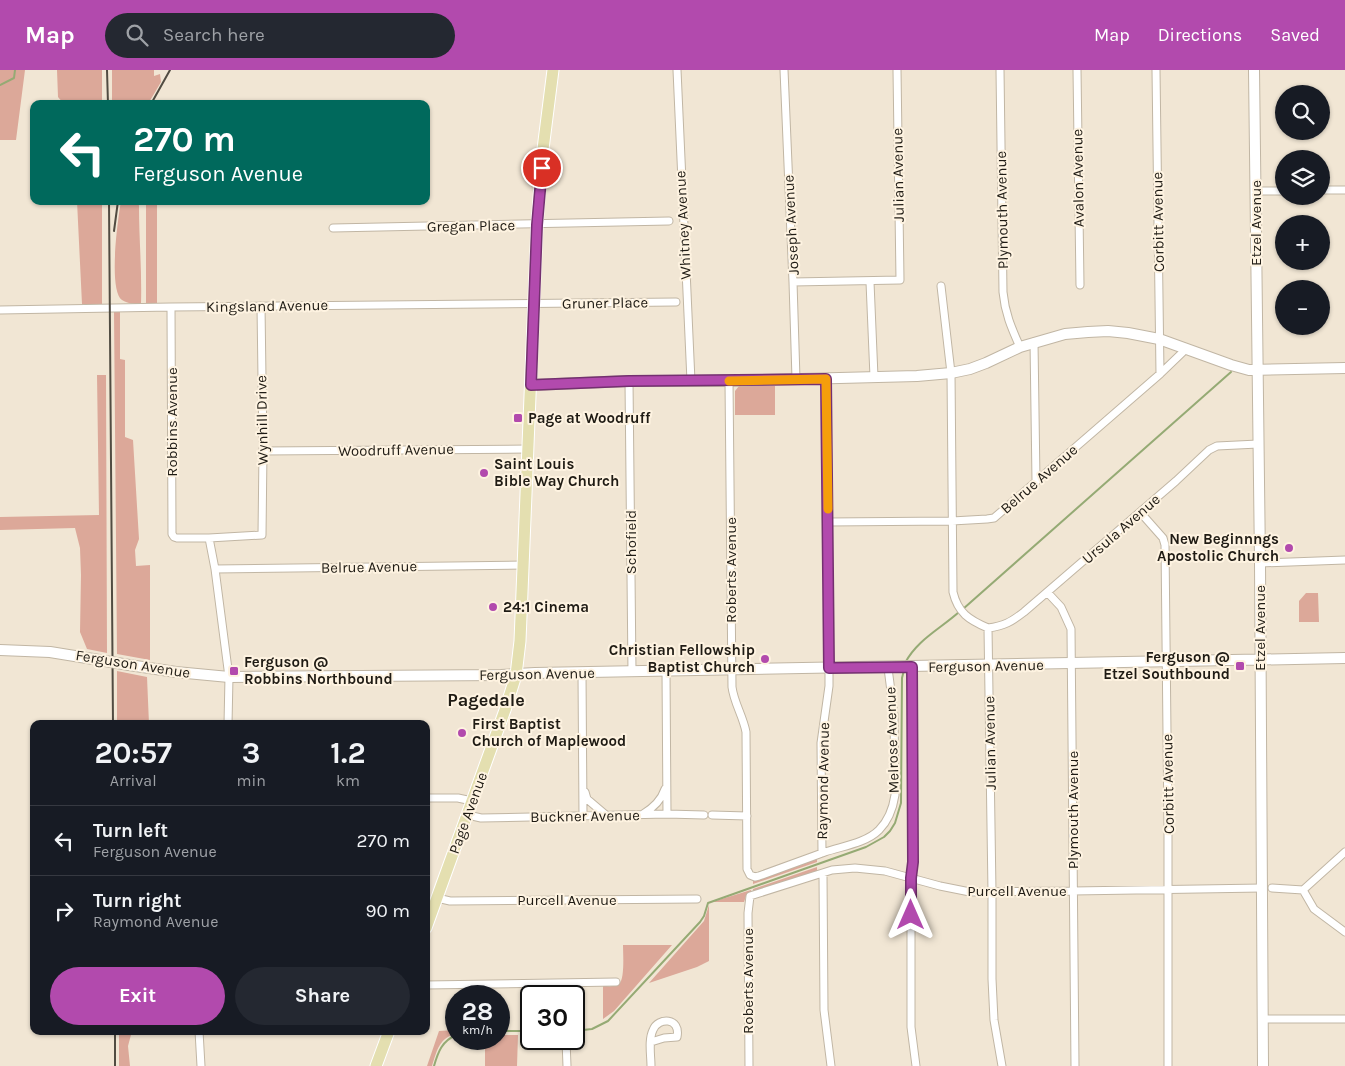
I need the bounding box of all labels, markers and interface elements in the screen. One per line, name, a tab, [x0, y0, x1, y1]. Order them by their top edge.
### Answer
search box	[105, 13, 455, 58]
text: Map	[25, 21, 75, 49]
icon: search	[123, 21, 151, 49]
text: Search here	[163, 24, 265, 46]
text: Map	[1094, 24, 1130, 46]
text: Directions	[1158, 24, 1242, 46]
text: Saved	[1270, 24, 1320, 46]
map controls	[1275, 85, 1330, 335]
button: search	[1275, 85, 1330, 140]
text: 270 m	[133, 119, 236, 160]
icon: left	[50, 120, 115, 185]
street label: Julian Avenue	[888, 128, 908, 222]
street label: Avalon Avenue	[1068, 129, 1088, 227]
pin	[521, 147, 563, 189]
button: layers	[1275, 150, 1330, 205]
street label: Plymouth Avenue	[992, 151, 1012, 269]
icon: arrive	[528, 154, 556, 182]
text: Ferguson Avenue	[133, 161, 303, 187]
street label: Whitney Avenue	[671, 170, 695, 280]
street label: Corbitt Avenue	[1148, 172, 1168, 272]
street label: Joseph Avenue	[779, 174, 803, 276]
street label: Etzel Avenue	[1247, 180, 1265, 266]
button: +	[1275, 215, 1330, 270]
street label: Gregan Place	[427, 216, 515, 236]
button: −	[1275, 280, 1330, 335]
street label: Gruner Place	[562, 293, 648, 313]
street label: Kingsland Avenue	[206, 296, 328, 316]
street label: Robbins Avenue	[163, 367, 181, 477]
street label: Wynhill Drive	[252, 375, 272, 465]
place label: Page at Woodruff	[528, 409, 651, 427]
marker: Page at Woodruff	[512, 412, 524, 424]
street label: Woodruff Avenue	[338, 440, 454, 460]
street label: Belrue Avenue	[997, 441, 1081, 517]
place label: Saint Louis Bible Way Church	[494, 455, 619, 490]
marker: Saint Louis Bible Way Church	[478, 467, 490, 479]
street label: Ursula Avenue	[1078, 490, 1164, 568]
street label: Schofield	[622, 510, 640, 574]
street label: Roberts Avenue	[722, 517, 740, 623]
place label: New Beginnngs Apostolic Church	[1157, 530, 1279, 565]
marker: New Beginnngs Apostolic Church	[1283, 542, 1295, 554]
street label: Belrue Avenue	[321, 557, 417, 577]
street label: Etzel Avenue	[1251, 585, 1269, 671]
place label: 24:1 Cinema	[503, 598, 589, 616]
marker: 24:1 Cinema	[487, 601, 499, 613]
place label: Christian Fellowship Baptist Church	[609, 641, 755, 676]
street label: Ferguson Avenue	[74, 646, 192, 682]
place label: Ferguson @ Etzel Southbound	[1103, 648, 1230, 683]
place label: Ferguson @ Robbins Northbound	[244, 653, 393, 688]
marker: Christian Fellowship Baptist Church	[759, 653, 771, 665]
street label: Ferguson Avenue	[928, 656, 1044, 676]
marker: Ferguson @ Etzel Southbound	[1234, 660, 1246, 672]
street label: Ferguson Avenue	[479, 664, 595, 684]
marker: Ferguson @ Robbins Northbound	[228, 665, 240, 677]
street label: Melrose Avenue	[881, 686, 903, 794]
district label: Pagedale	[447, 689, 525, 711]
street label: Julian Avenue	[980, 696, 1000, 790]
place label: First Baptist Church of Maplewood	[472, 715, 626, 750]
street label: Raymond Avenue	[813, 722, 833, 840]
marker: First Baptist Church of Maplewood	[456, 727, 468, 739]
street label: Corbitt Avenue	[1158, 734, 1178, 834]
text: 20:57	[94, 735, 172, 771]
text: 3	[242, 735, 260, 771]
text: 1.2	[330, 735, 366, 771]
street label: Plymouth Avenue	[1064, 751, 1082, 869]
street label: Page Avenue	[445, 770, 491, 856]
text: Arrival	[110, 771, 157, 790]
text: min	[236, 771, 266, 790]
text: km	[336, 771, 360, 790]
street label: Buckner Avenue	[530, 806, 640, 826]
text: Turn left	[93, 820, 168, 842]
icon: left	[50, 827, 78, 855]
text: 270 m	[357, 830, 410, 852]
text: Ferguson Avenue	[93, 842, 217, 861]
street label: Purcell Avenue	[967, 882, 1067, 900]
position arrow	[884, 888, 936, 940]
text: Turn right	[93, 890, 182, 912]
street label: Purcell Avenue	[517, 891, 617, 909]
icon: right	[50, 897, 78, 925]
text: 90 m	[365, 900, 410, 922]
text: Raymond Avenue	[93, 912, 218, 931]
street label: Roberts Avenue	[739, 928, 757, 1034]
button: Exit	[50, 967, 225, 1025]
button: Share	[235, 967, 410, 1025]
speed limit sign: 30	[520, 985, 585, 1050]
text: 28	[462, 997, 493, 1026]
text: km/h	[462, 1023, 493, 1037]

